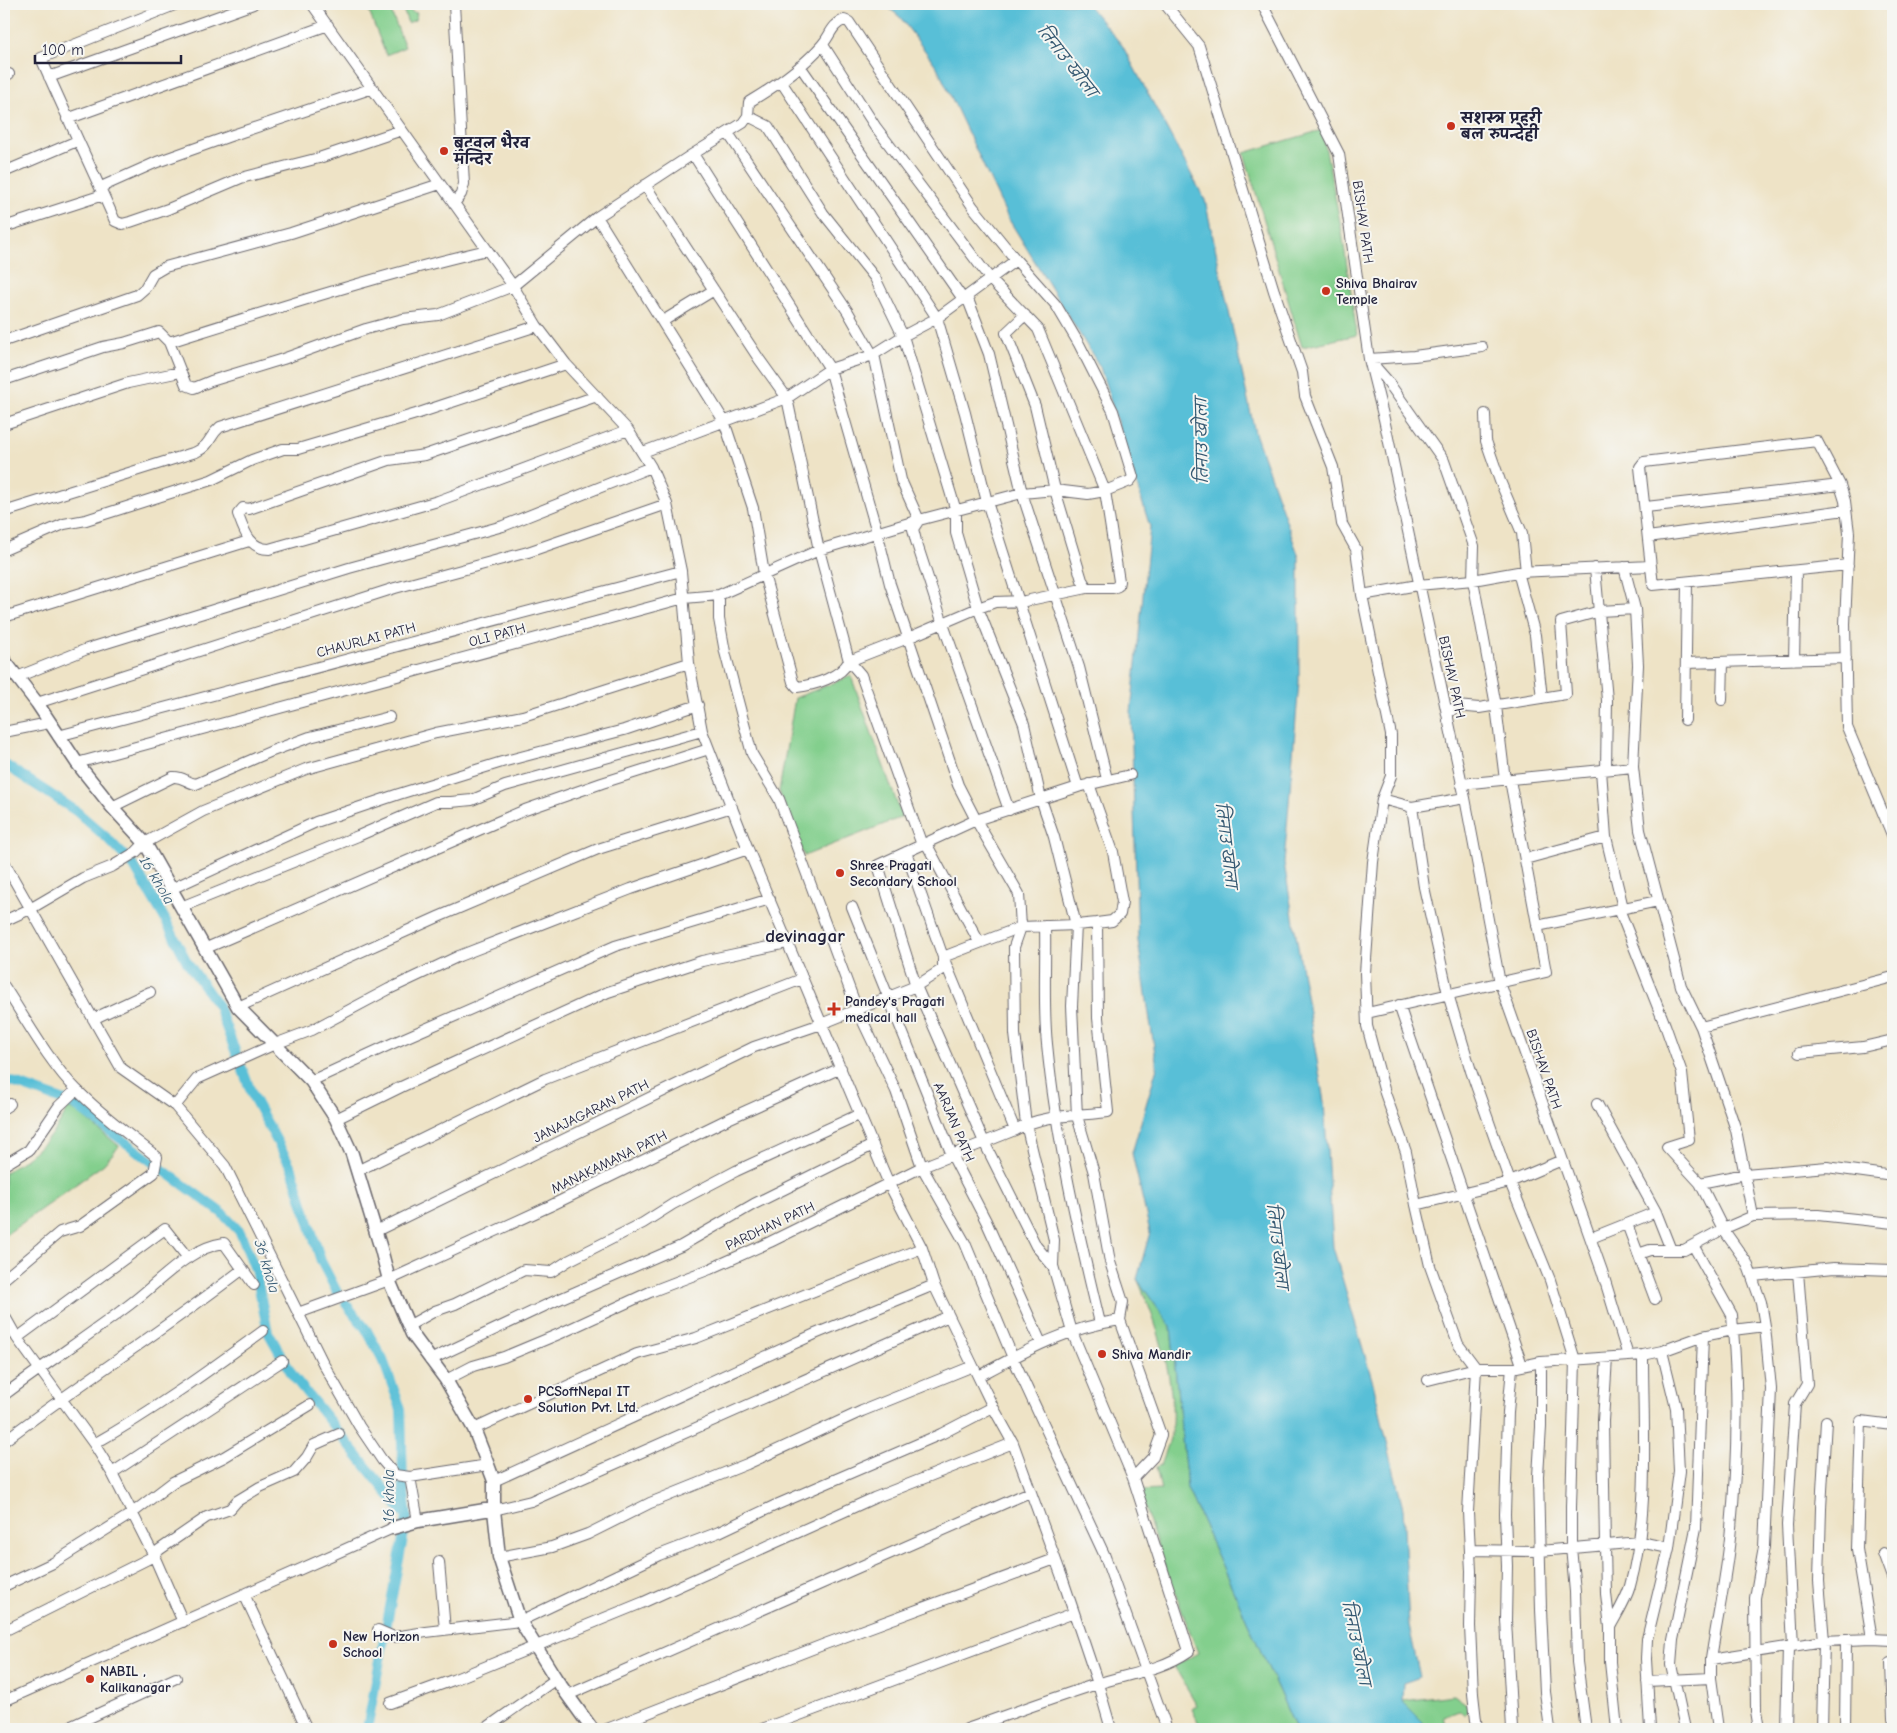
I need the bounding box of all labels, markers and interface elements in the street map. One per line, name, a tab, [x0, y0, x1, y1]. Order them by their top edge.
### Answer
water label: तिनाउ खोला	[1033, 20, 1105, 103]
scale bar	[35, 32, 181, 64]
text: 100 m	[42, 41, 84, 59]
place label: सशस्त्र प्रहरी बल रुपन्देही	[1459, 107, 1542, 143]
marker: सशस्त्र प्रहरी बल रुपन्देही	[1445, 120, 1457, 132]
place label: बुटवल भैरव मन्दिर	[452, 129, 531, 168]
marker: बुटवल भैरव मन्दिर	[438, 145, 450, 157]
street label: BISHAV PATH	[1349, 179, 1377, 265]
place label: Shiva Bhairav Temple	[1336, 275, 1417, 308]
marker: Shiva Bhairav Temple	[1320, 285, 1332, 297]
water label: तिनाउ खोला	[1189, 394, 1212, 484]
street label: CHAURLAI PATH	[315, 619, 417, 661]
street label: OLI PATH	[467, 619, 527, 651]
street label: BISHAV PATH	[1435, 634, 1469, 720]
water label: तिनाउ खोला	[1212, 801, 1244, 892]
water label: 16 khola	[136, 852, 179, 908]
place label: Shree Pragati Secondary School	[850, 857, 957, 890]
marker: Shree Pragati Secondary School	[834, 867, 846, 879]
district label: devinagar	[765, 925, 845, 947]
place label: Pandey's Pragati medical hall	[845, 993, 945, 1026]
marker: Pandey's Pragati medical hall	[827, 1002, 841, 1016]
street label: BISHAV PATH	[1522, 1027, 1566, 1111]
street label: JANAJAGARAN PATH	[530, 1076, 652, 1146]
street label: AARJAN PATH	[930, 1080, 978, 1164]
street label: MANAKAMANA PATH	[548, 1127, 670, 1197]
street label: PARDHAN PATH	[723, 1198, 817, 1254]
water label: तिनाउ खोला	[1263, 1202, 1295, 1293]
water label: 36 khola	[250, 1237, 284, 1295]
place label: Shiva Mandir	[1112, 1346, 1191, 1363]
marker: Shiva Mandir	[1096, 1348, 1108, 1360]
place label: PCSoftNepal IT Solution Pvt. Ltd.	[538, 1383, 638, 1416]
marker: PCSoftNepal IT Solution Pvt. Ltd.	[522, 1393, 534, 1405]
water label: 16 khola	[380, 1469, 398, 1523]
water label: तिनाउ खोला	[1338, 1599, 1377, 1691]
place label: New Horizon School	[343, 1628, 420, 1661]
marker: New Horizon School	[327, 1638, 339, 1650]
place label: NABIL , Kalikanagar	[100, 1663, 171, 1696]
marker: NABIL , Kalikanagar	[84, 1673, 96, 1685]

